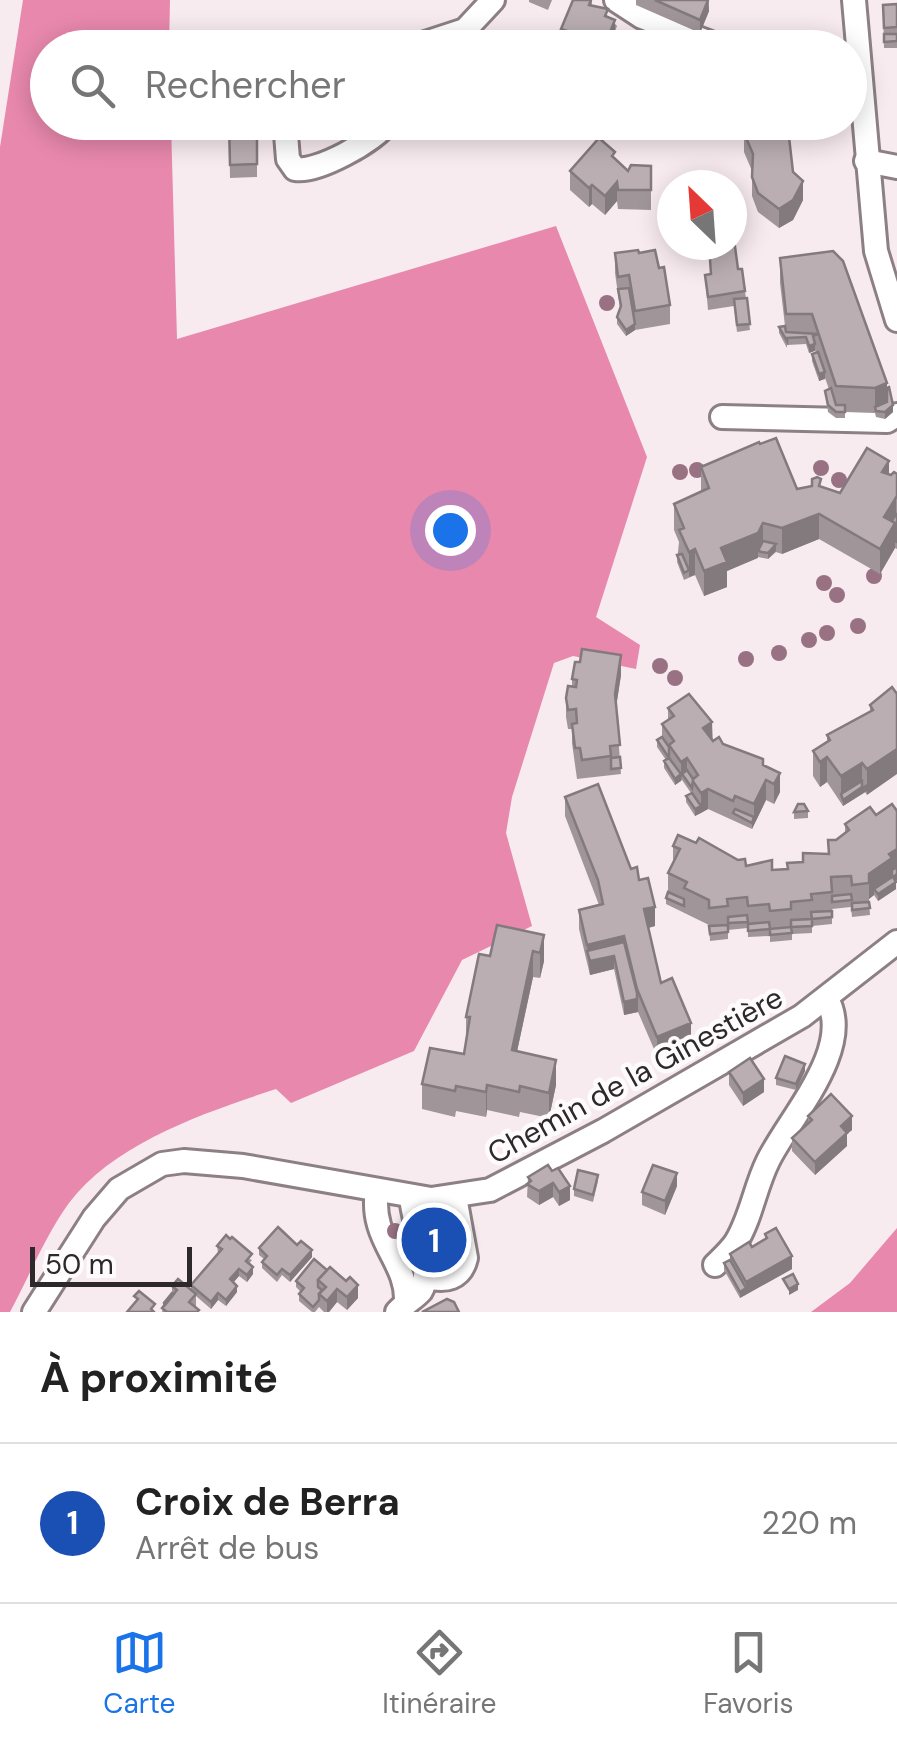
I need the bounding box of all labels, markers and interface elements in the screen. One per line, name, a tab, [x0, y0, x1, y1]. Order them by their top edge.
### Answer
search box	[30, 30, 867, 140]
icon: search	[65, 58, 120, 113]
text: Rechercher	[145, 60, 346, 110]
north arrow	[657, 170, 747, 260]
your location	[425, 505, 476, 556]
street label: Chemin de la Ginestière	[480, 977, 790, 1173]
pin: 1	[402, 1202, 466, 1278]
scale bar	[30, 1242, 192, 1286]
text: 50 m	[45, 1246, 114, 1283]
text: À proximité	[40, 1350, 278, 1405]
text: Croix de Berra	[135, 1477, 400, 1527]
text: 1	[67, 1502, 78, 1544]
text: 220 m	[762, 1502, 857, 1544]
text: Arrêt de bus	[135, 1527, 319, 1569]
tab: Carte	[103, 1625, 176, 1722]
tab: Itinéraire	[382, 1625, 496, 1722]
tab: Favoris	[703, 1625, 794, 1722]

